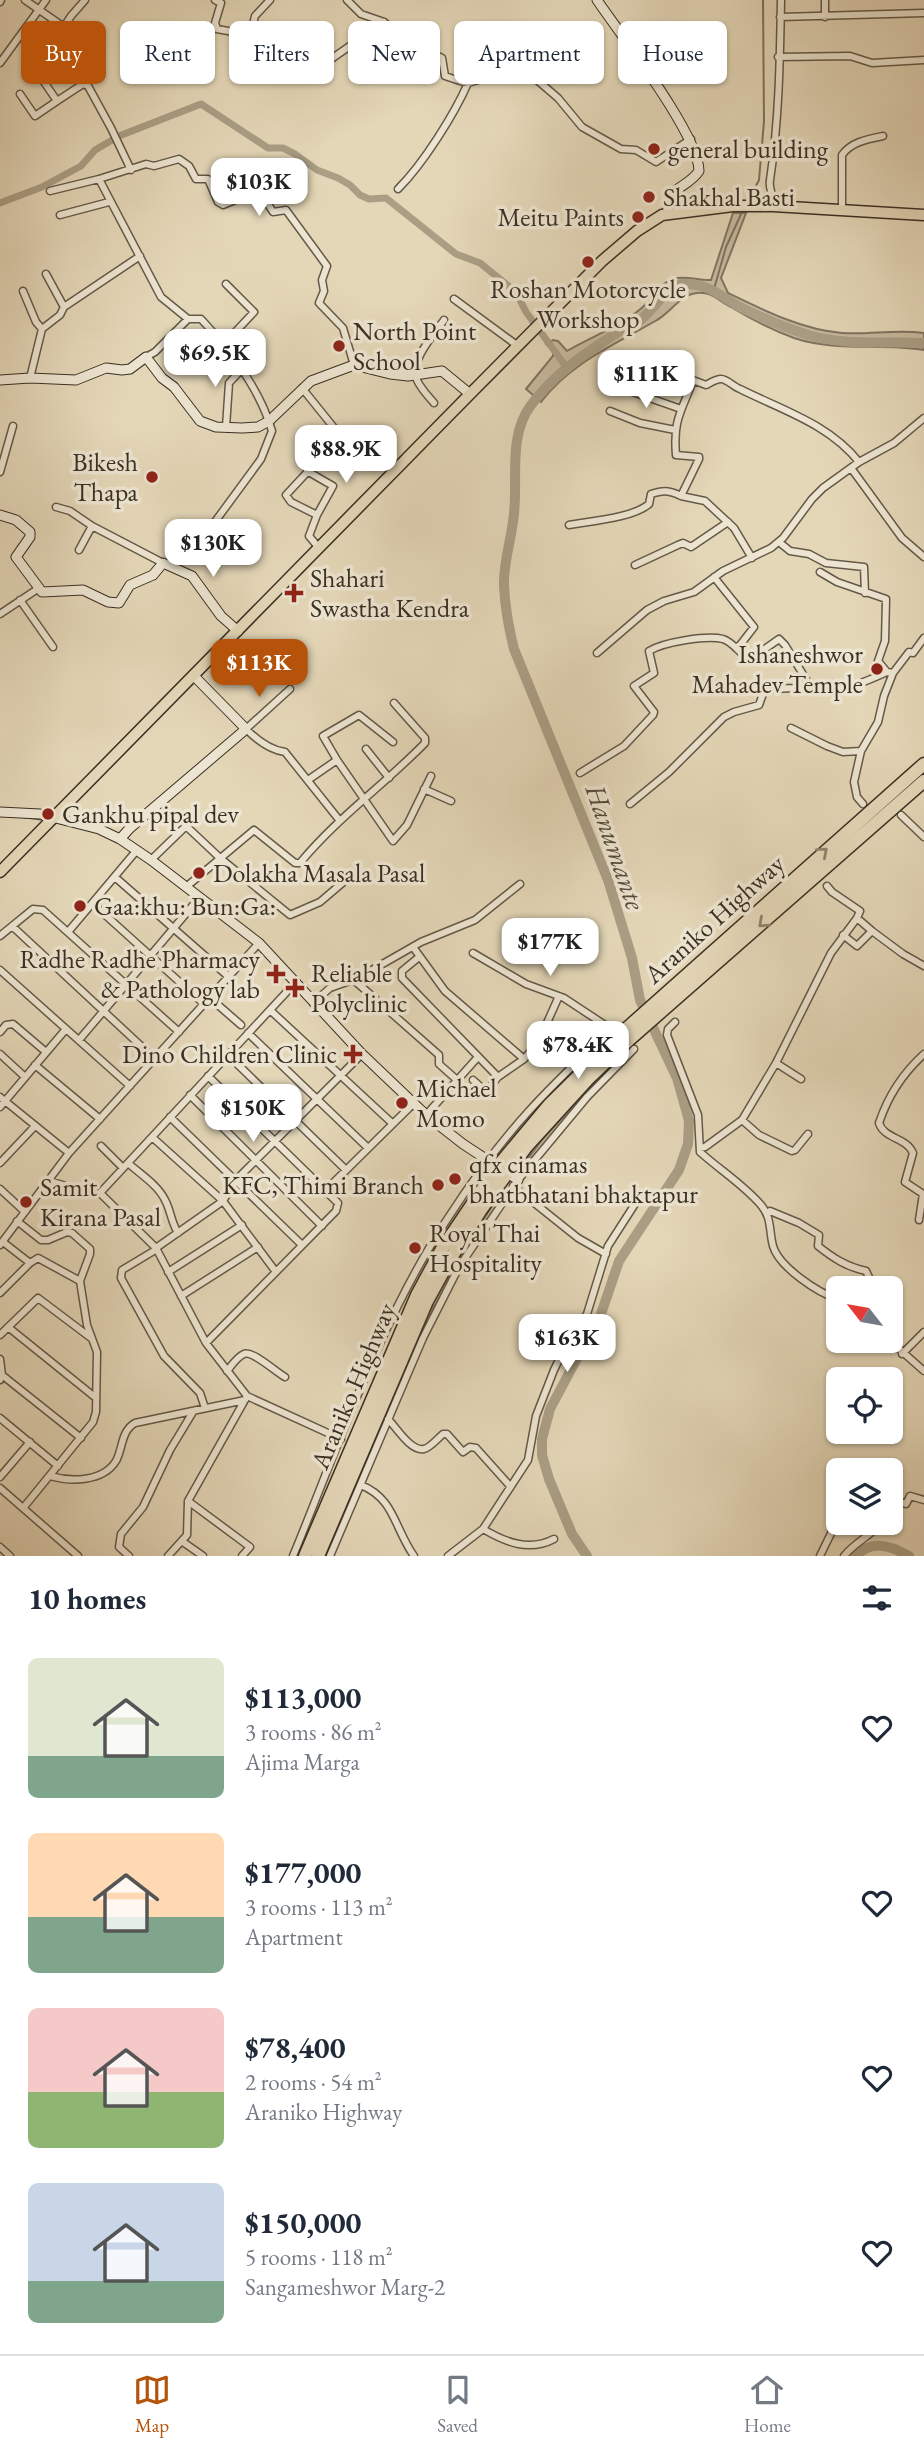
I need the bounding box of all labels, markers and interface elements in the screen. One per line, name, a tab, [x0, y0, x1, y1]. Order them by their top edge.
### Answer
chip: Buy	[21, 21, 106, 84]
chip: Rent	[120, 21, 215, 84]
chip: Filters	[229, 21, 334, 84]
chip: New	[348, 21, 440, 84]
chip: Apartment	[454, 21, 604, 84]
chip: House	[618, 21, 727, 84]
place label: general building	[668, 132, 829, 166]
marker: general building	[646, 141, 662, 157]
pin: $103K	[210, 158, 308, 218]
text: $103K	[227, 166, 291, 196]
place label: Shakhal Basti	[663, 180, 795, 214]
marker: Shakhal Basti	[641, 189, 657, 205]
place label: Meitu Paints	[497, 200, 624, 234]
marker: Meitu Paints	[630, 209, 646, 225]
marker: Roshan Motorcycle Workshop	[580, 254, 596, 270]
place label: Roshan Motorcycle Workshop	[490, 272, 686, 336]
place label: North Point School	[353, 314, 476, 378]
pin: $69.5K	[158, 330, 272, 389]
text: $69.5K	[180, 337, 250, 367]
marker: North Point School	[331, 338, 347, 354]
pin: $111K	[597, 350, 695, 410]
text: $111K	[614, 358, 678, 388]
pin: $88.9K	[289, 426, 403, 485]
text: $88.9K	[311, 433, 381, 463]
place label: Bikesh Thapa	[72, 445, 139, 509]
marker: Bikesh Thapa	[144, 469, 160, 485]
pin: $130K	[164, 520, 262, 579]
text: $130K	[181, 527, 245, 557]
place label: Shahari Swastha Kendra	[310, 561, 470, 625]
marker: Shahari Swastha Kendra	[284, 583, 304, 603]
place label: Ishaneshwor Mahadev Temple	[692, 637, 863, 701]
pin: $113K	[210, 640, 308, 699]
text: $113K	[227, 647, 291, 677]
marker: Ishaneshwor Mahadev Temple	[869, 661, 885, 677]
water label: Hanumante	[577, 778, 654, 915]
place label: Gankhu pipal dev	[62, 797, 239, 831]
marker: Gankhu pipal dev	[40, 806, 56, 822]
street label: Araniko Highway	[636, 846, 792, 992]
one-way arrow	[815, 848, 828, 860]
place label: Dolakha Masala Pasal	[213, 856, 425, 890]
marker: Dolakha Masala Pasal	[191, 865, 207, 881]
place label: Gaa:khu: Bun:Ga:	[94, 889, 276, 923]
marker: Gaa:khu: Bun:Ga:	[72, 898, 88, 914]
one-way arrow	[758, 915, 771, 927]
pin: $177K	[501, 918, 599, 978]
text: $177K	[518, 926, 582, 956]
place label: Radhe Radhe Pharmacy & Pathology lab	[20, 942, 261, 1006]
place label: Reliable Polyclinic	[311, 956, 407, 1020]
marker: Radhe Radhe Pharmacy & Pathology lab	[266, 964, 286, 984]
marker: Reliable Polyclinic	[285, 978, 305, 998]
pin: $78.4K	[521, 1021, 635, 1081]
text: $78.4K	[543, 1029, 613, 1059]
place label: Dino Children Clinic	[122, 1037, 337, 1071]
marker: Dino Children Clinic	[343, 1044, 363, 1064]
place label: Michael Momo	[416, 1071, 497, 1135]
pin: $150K	[204, 1084, 302, 1144]
text: $150K	[221, 1092, 285, 1122]
marker: Michael Momo	[394, 1095, 410, 1111]
place label: qfx cinamas bhatbhatani bhaktapur	[469, 1147, 698, 1211]
place label: KFC, Thimi Branch	[222, 1168, 424, 1202]
place label: Samit Kirana Pasal	[40, 1170, 161, 1234]
marker: qfx cinamas bhatbhatani bhaktapur	[447, 1171, 463, 1187]
marker: KFC, Thimi Branch	[430, 1177, 446, 1193]
marker: Samit Kirana Pasal	[18, 1194, 34, 1210]
place label: Royal Thai Hospitality	[429, 1216, 543, 1280]
marker: Royal Thai Hospitality	[407, 1240, 423, 1256]
north arrow	[826, 1276, 903, 1353]
map controls	[826, 1276, 903, 1535]
street label: Araniko Highway	[302, 1297, 404, 1475]
pin: $163K	[518, 1314, 616, 1374]
text: $163K	[535, 1322, 599, 1352]
button: locate	[826, 1367, 903, 1444]
button: layers	[826, 1458, 903, 1535]
text: 10 homes	[28, 1579, 146, 1618]
icon: filters	[858, 1579, 896, 1617]
text: $113,000	[245, 1678, 361, 1717]
icon: home	[84, 1686, 168, 1770]
icon: heart	[858, 1709, 896, 1747]
text: 3 rooms · 86 m²	[245, 1717, 382, 1747]
text: Ajima Marga	[245, 1747, 360, 1777]
text: $177,000	[245, 1853, 361, 1892]
icon: home	[84, 1861, 168, 1945]
icon: heart	[858, 1884, 896, 1922]
text: 3 rooms · 113 m²	[245, 1892, 393, 1922]
text: Apartment	[245, 1922, 343, 1952]
text: $78,400	[245, 2028, 346, 2067]
icon: home	[84, 2036, 168, 2120]
icon: heart	[858, 2059, 896, 2097]
text: 2 rooms · 54 m²	[245, 2067, 382, 2097]
text: Araniko Highway	[245, 2097, 402, 2127]
text: $150,000	[245, 2203, 361, 2242]
icon: home	[84, 2211, 168, 2295]
icon: heart	[858, 2234, 896, 2272]
text: 5 rooms · 118 m²	[245, 2242, 393, 2272]
text: Sangameshwor Marg-2	[245, 2272, 445, 2302]
tab: Map	[133, 2371, 171, 2438]
tab: Saved	[437, 2371, 478, 2438]
tab: Home	[744, 2371, 791, 2438]

